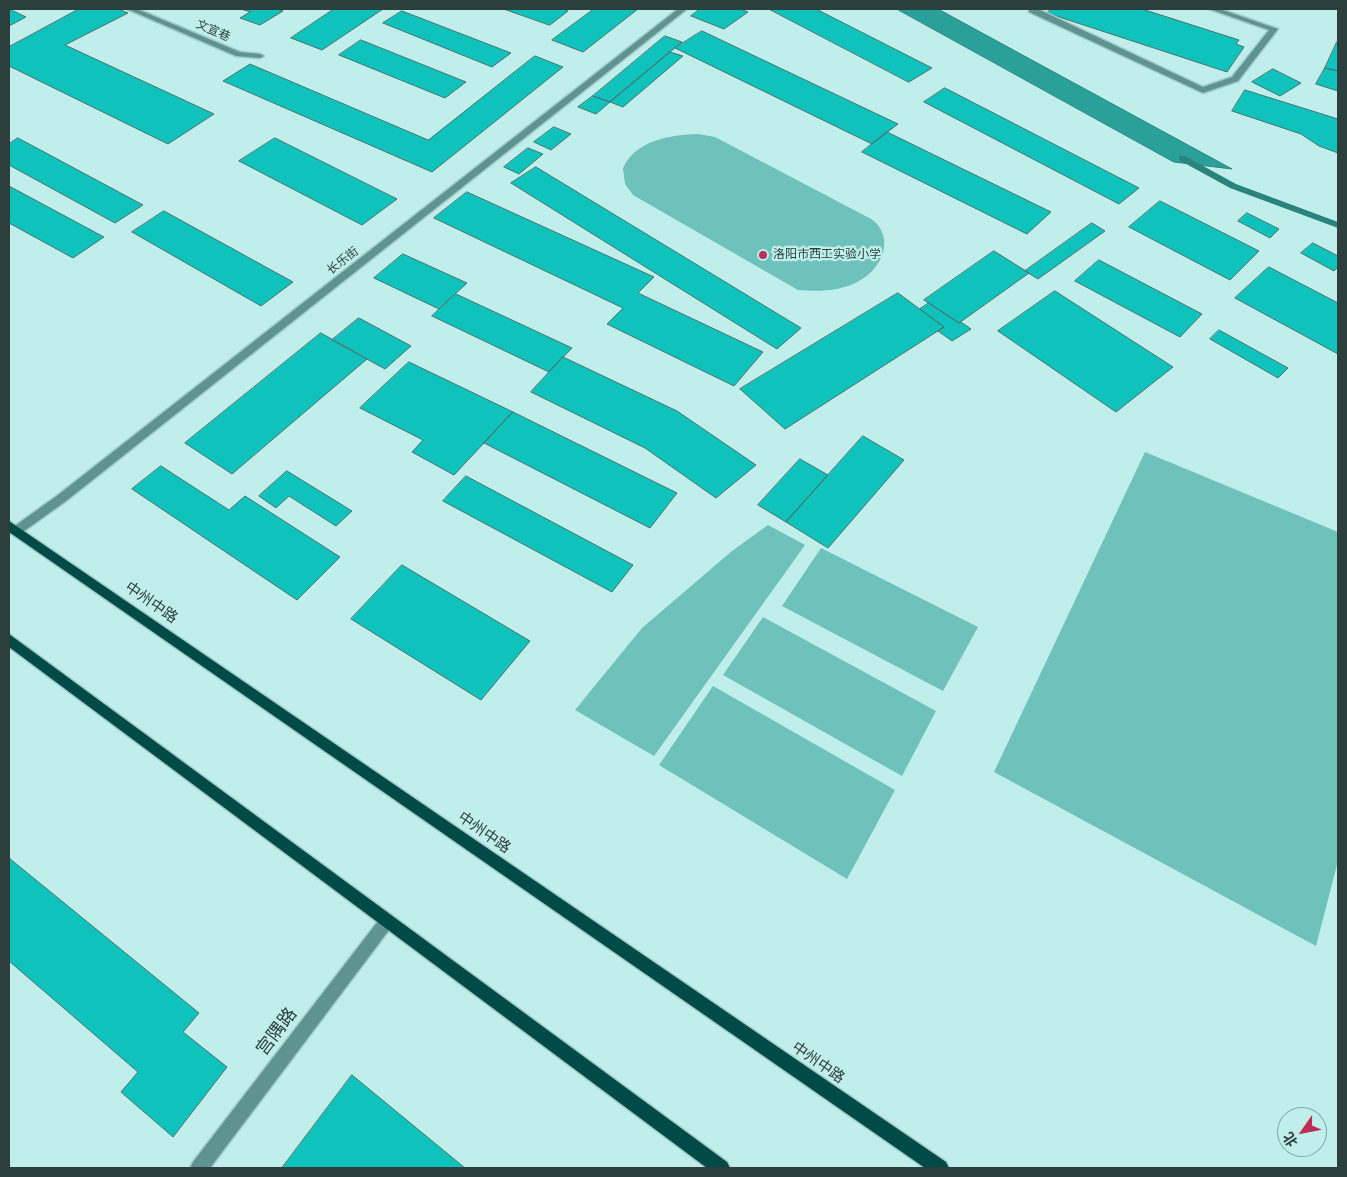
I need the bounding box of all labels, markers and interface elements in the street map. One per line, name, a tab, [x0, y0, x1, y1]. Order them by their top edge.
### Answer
street label: 文宣巷	[194, 17, 232, 45]
street label: 长乐街	[324, 244, 362, 278]
place label: 洛阳市西工实验小学	[773, 248, 881, 262]
marker: 洛阳市西工实验小学	[757, 249, 769, 261]
street label: 中州中路	[121, 578, 181, 628]
street label: 中州中路	[454, 808, 514, 858]
street label: 宫隅路	[252, 1004, 302, 1060]
street label: 中州中路	[788, 1038, 848, 1088]
north arrow	[1277, 1107, 1327, 1157]
text: 北	[1280, 1129, 1301, 1150]

